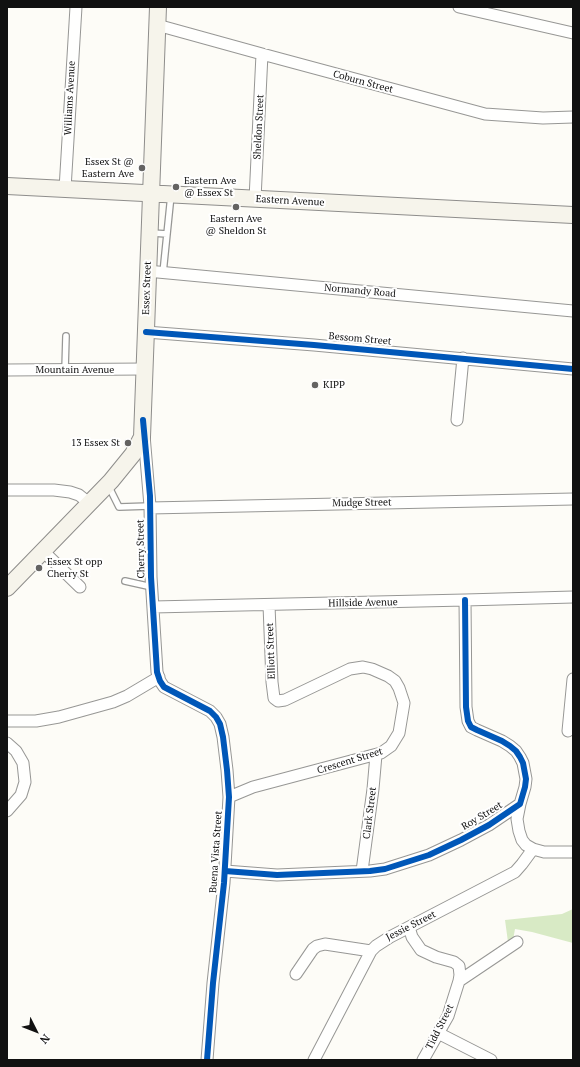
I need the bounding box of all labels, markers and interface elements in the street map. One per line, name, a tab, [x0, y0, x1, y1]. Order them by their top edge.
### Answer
street label: Williams Avenue	[62, 60, 78, 136]
street label: Coburn Street	[332, 68, 394, 96]
street label: Sheldon Street	[251, 94, 267, 160]
place label: Essex St @ Eastern Ave	[82, 156, 134, 180]
marker: Essex St @ Eastern Ave	[137, 163, 147, 173]
place label: Eastern Ave @ Essex St	[184, 175, 236, 198]
marker: Eastern Ave @ Essex St	[171, 182, 181, 192]
street label: Eastern Avenue	[255, 193, 325, 209]
marker: Eastern Ave @ Sheldon St	[231, 202, 241, 212]
place label: Eastern Ave @ Sheldon St	[206, 213, 266, 236]
street label: Essex Street	[140, 261, 154, 315]
street label: Normandy Road	[324, 282, 396, 300]
street label: Bessom Street	[328, 330, 392, 348]
street label: Mountain Avenue	[36, 364, 114, 376]
place label: KIPP	[323, 379, 345, 391]
marker: KIPP	[310, 380, 320, 390]
place label: 13 Essex St	[71, 437, 120, 449]
marker: 13 Essex St	[123, 438, 133, 448]
street label: Mudge Street	[332, 496, 392, 510]
street label: Cherry Street	[134, 519, 148, 579]
place label: Essex St opp Cherry St	[47, 556, 102, 580]
marker: Essex St opp Cherry St	[34, 563, 44, 573]
street label: Hillside Avenue	[328, 596, 398, 610]
street label: Elliott Street	[264, 622, 278, 680]
street label: Crescent Street	[316, 745, 384, 777]
street label: Clark Street	[361, 786, 379, 840]
street label: Roy Street	[459, 799, 505, 833]
street label: Buena Vista Street	[207, 810, 225, 894]
street label: Jessie Street	[384, 908, 438, 944]
street label: Tidd Street	[423, 1002, 457, 1052]
north arrow	[16, 1011, 56, 1051]
text: N	[37, 1031, 53, 1047]

